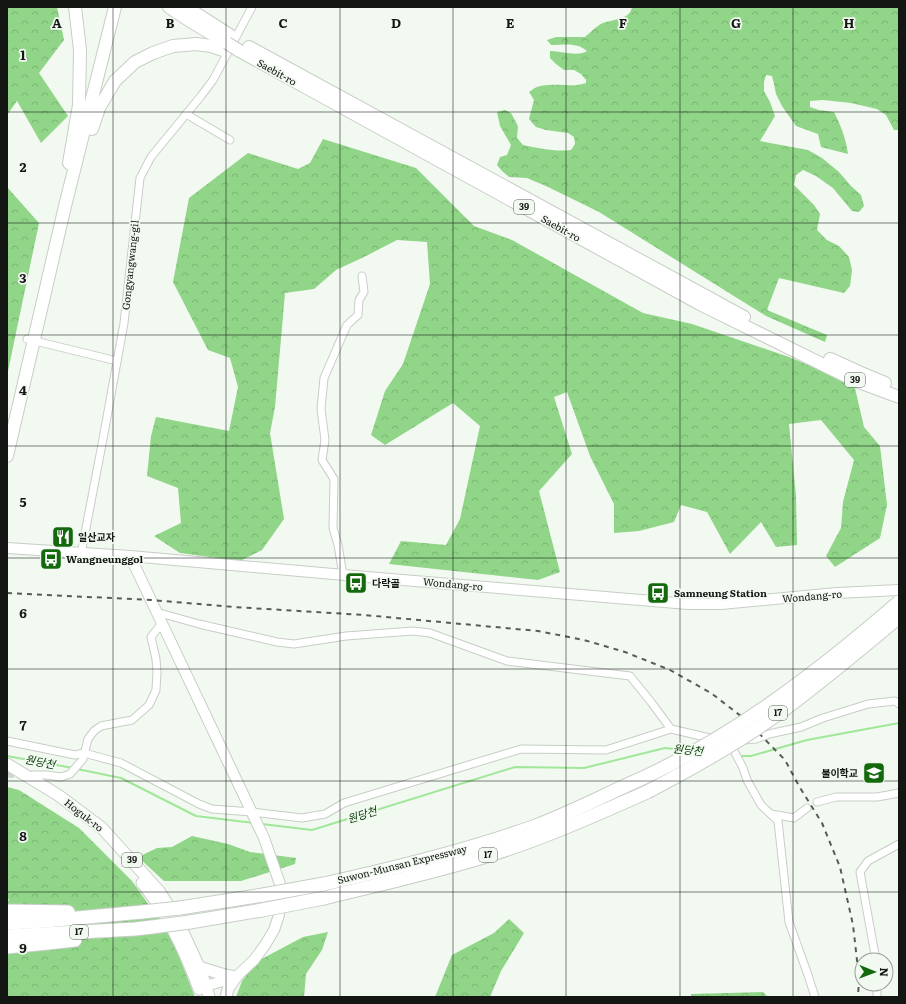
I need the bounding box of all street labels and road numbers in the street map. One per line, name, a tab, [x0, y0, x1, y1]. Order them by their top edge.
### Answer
street label: Saebit-ro	[255, 55, 300, 89]
road number: 39	[514, 200, 534, 214]
street label: Saebit-ro	[539, 211, 584, 245]
street label: Gongyangwang-gil	[117, 219, 142, 311]
road number: 39	[845, 373, 865, 387]
street label: Wondang-ro	[423, 573, 484, 594]
street label: Wondang-ro	[781, 585, 843, 606]
road number: 17	[769, 706, 787, 720]
street label: Hoguk-ro	[62, 795, 107, 835]
street label: Suwon-Munsan Expressway	[335, 840, 468, 887]
road number: 17	[479, 848, 497, 862]
road number: 39	[122, 853, 142, 867]
road number: 17	[70, 925, 88, 939]

